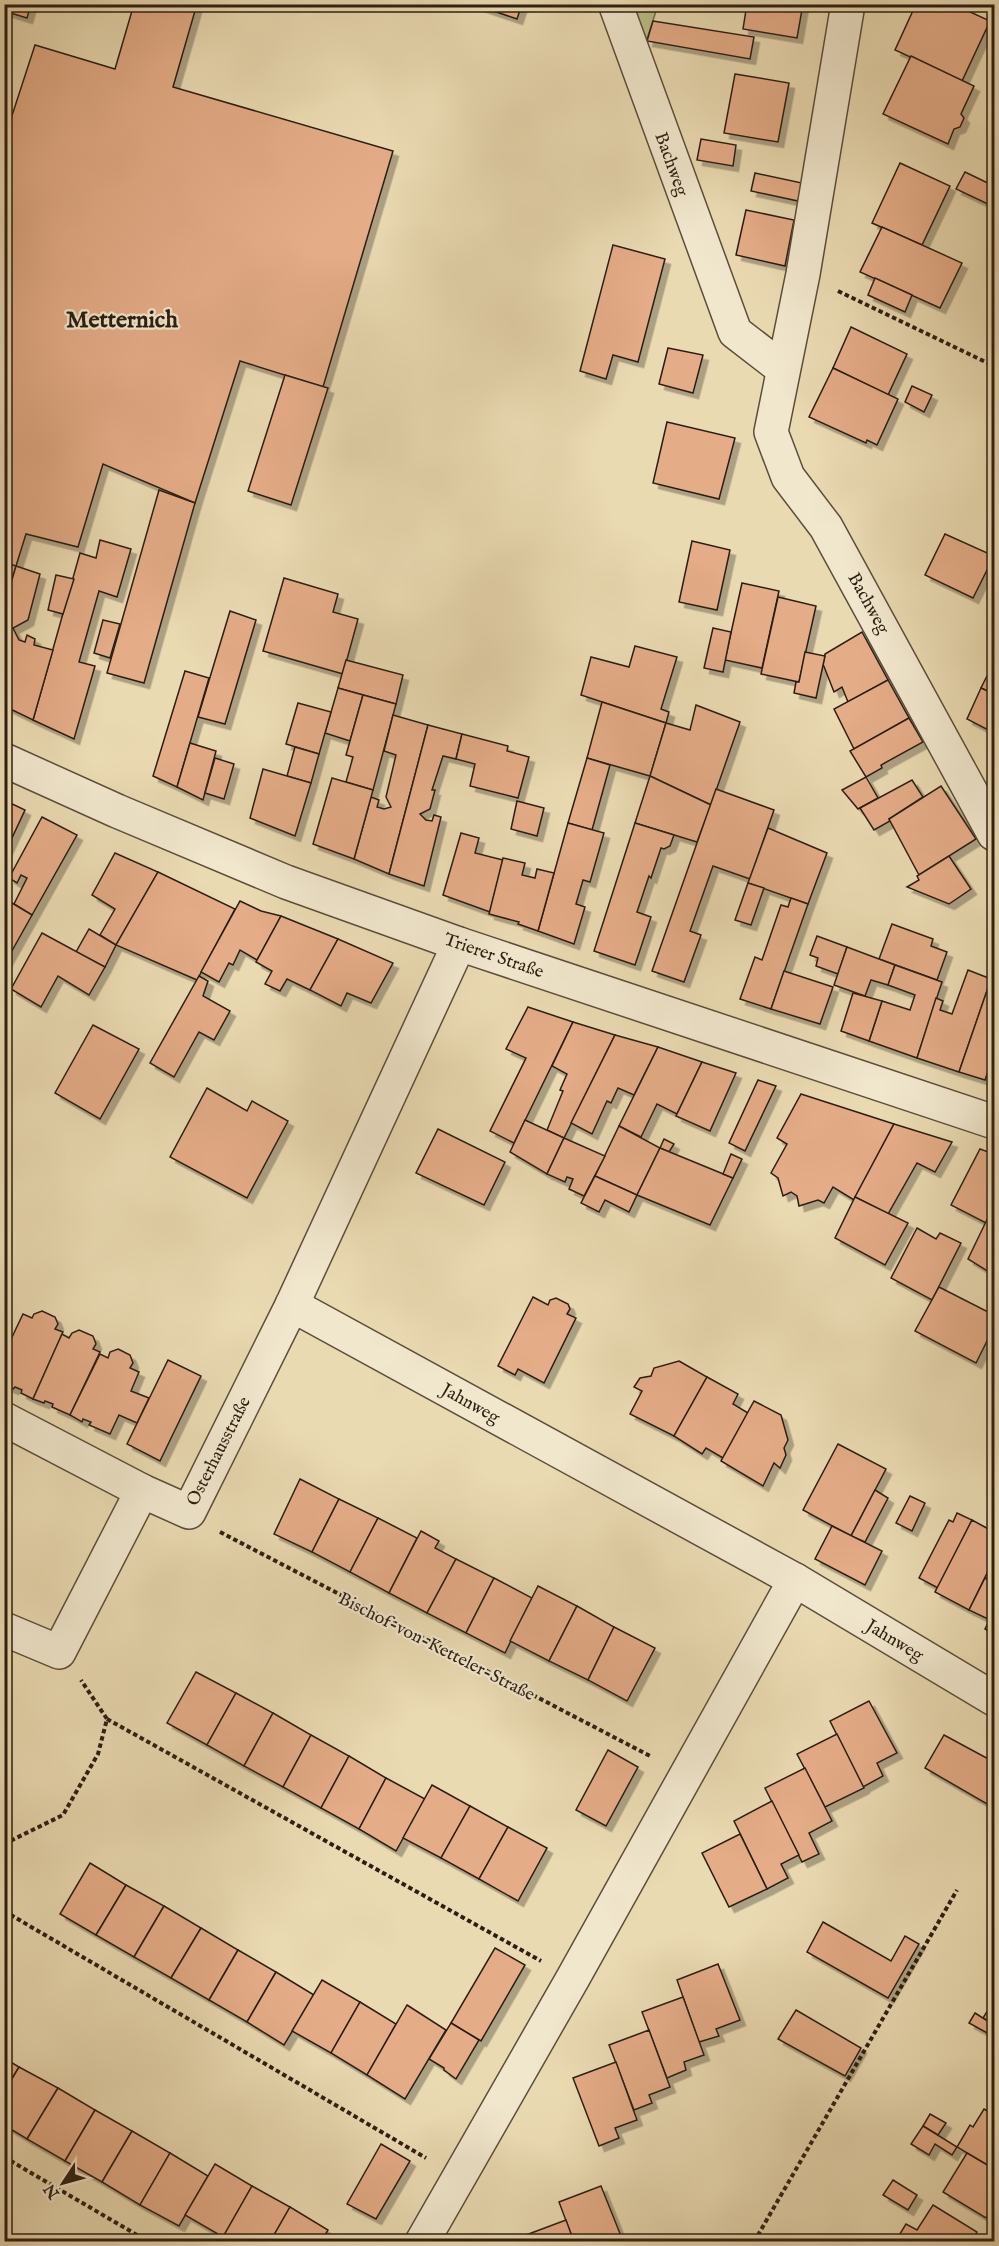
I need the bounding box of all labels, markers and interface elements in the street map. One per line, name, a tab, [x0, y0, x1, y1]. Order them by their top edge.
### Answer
street label: Bachweg	[648, 129, 693, 200]
district label: Metternich	[66, 305, 178, 336]
street label: Bachweg	[842, 569, 894, 639]
street label: Trierer Straße	[441, 929, 546, 984]
street label: Jahnweg	[435, 1378, 504, 1430]
street label: Osterhausstraße	[182, 1393, 257, 1510]
street label: Bischof-von-Ketteler-Straße	[334, 1588, 538, 1707]
street label: Jahnweg	[859, 1614, 928, 1668]
north arrow	[33, 2153, 93, 2213]
text: N	[40, 2179, 65, 2203]

